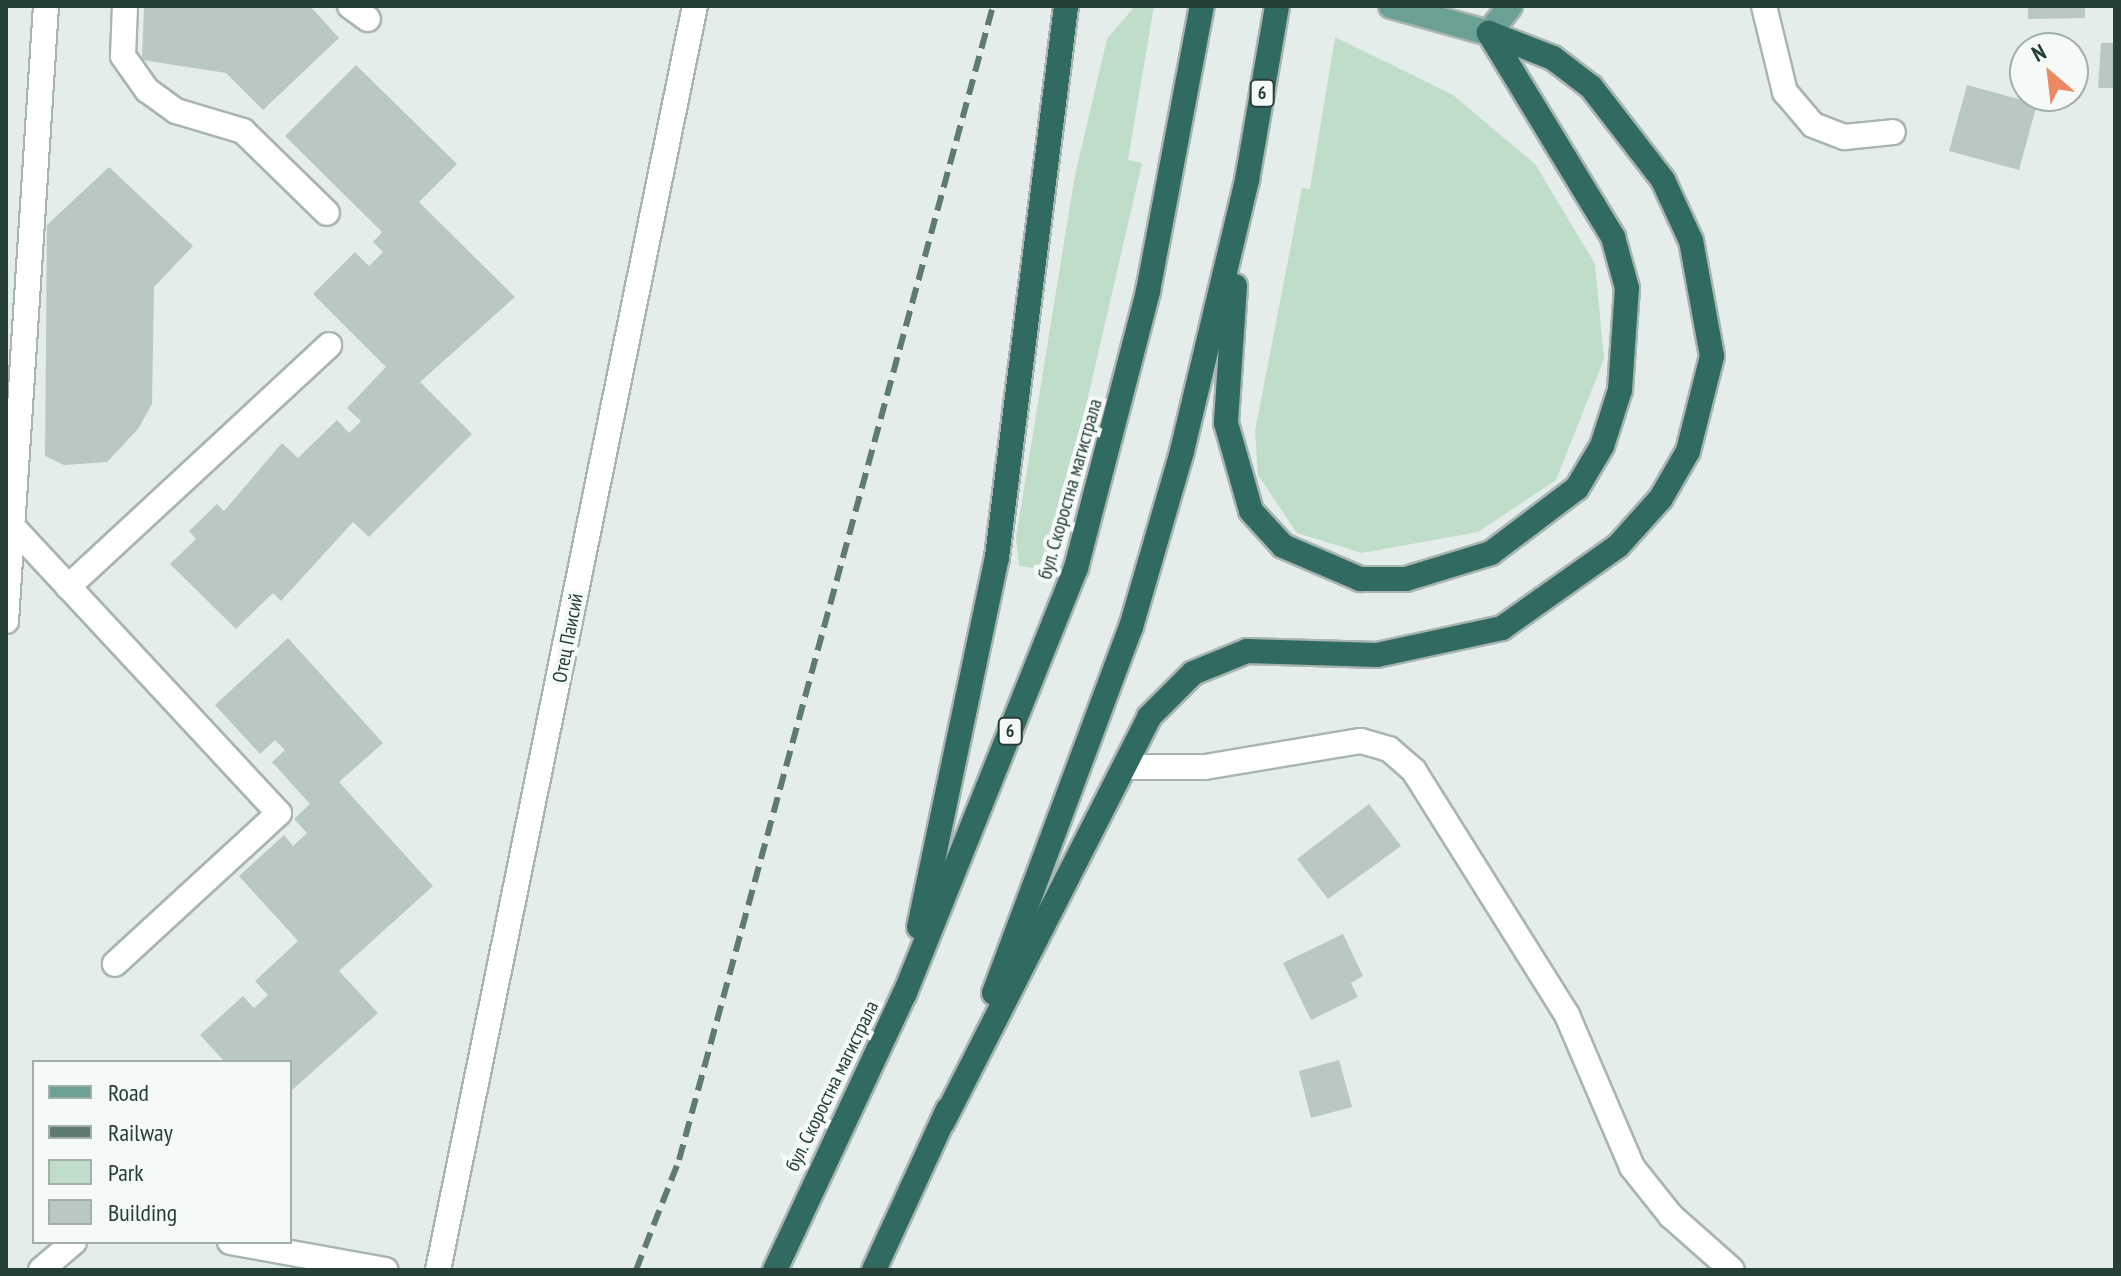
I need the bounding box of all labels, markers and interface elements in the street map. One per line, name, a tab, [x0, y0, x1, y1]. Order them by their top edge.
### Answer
north arrow	[2009, 32, 2089, 112]
text: N	[2027, 37, 2050, 68]
road number: 6	[1248, 79, 1276, 107]
street label: бул. Скоростна магистрала	[1033, 395, 1107, 583]
street label: Отец Паисий	[548, 591, 588, 685]
road number: 6	[996, 717, 1024, 745]
street label: бул. Скоростна магистрала	[780, 996, 884, 1176]
legend	[32, 1060, 292, 1244]
text: Road	[108, 1077, 149, 1108]
text: Railway	[108, 1117, 173, 1148]
text: Park	[108, 1157, 144, 1188]
text: Building	[108, 1197, 177, 1228]

